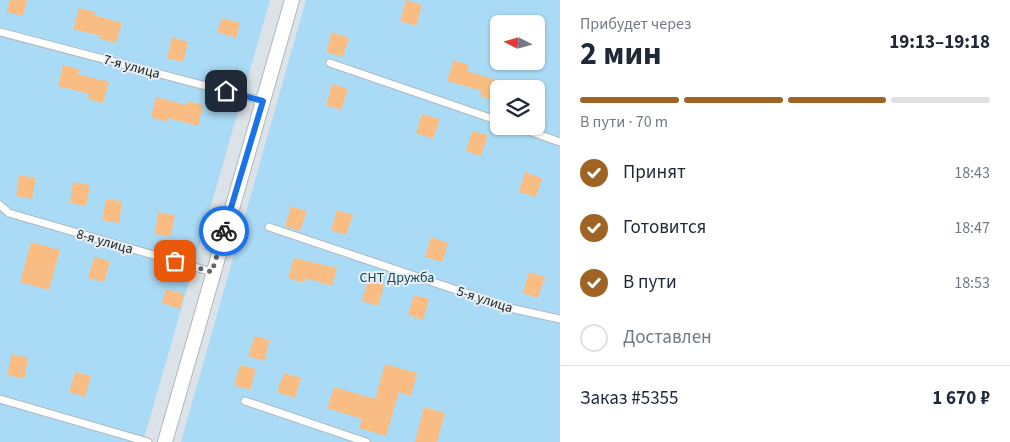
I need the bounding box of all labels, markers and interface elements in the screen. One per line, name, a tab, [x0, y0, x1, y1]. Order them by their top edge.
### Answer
text: Прибудет через	[580, 13, 691, 35]
north arrow	[490, 15, 545, 70]
map controls	[490, 15, 545, 135]
text: 19:13–19:18	[889, 29, 990, 56]
text: 2 мин	[580, 31, 662, 77]
street label: 7-я улица	[101, 50, 162, 84]
pin	[205, 70, 247, 112]
icon: home	[212, 77, 240, 105]
button: layers	[490, 80, 545, 135]
text: В пути · 70 m	[580, 111, 668, 133]
icon: check	[580, 159, 608, 187]
text: Принят	[623, 159, 686, 186]
text: 18:43	[954, 162, 990, 184]
courier	[199, 206, 249, 256]
icon: check	[580, 214, 608, 242]
text: Готовится	[623, 214, 706, 241]
icon: bike	[210, 217, 238, 245]
text: 18:47	[954, 217, 990, 239]
street label: 8-я улица	[74, 224, 135, 260]
pin	[154, 240, 196, 282]
icon: bag	[161, 247, 189, 275]
park label: СНТ Дружба	[360, 268, 434, 288]
icon: check	[580, 269, 608, 297]
text: В пути	[623, 269, 677, 296]
text: 18:53	[954, 272, 990, 294]
street label: 5-я улица	[454, 281, 515, 318]
text: Доставлен	[623, 324, 712, 351]
text: Заказ #5355	[580, 385, 679, 412]
text: 1 670 ₽	[932, 385, 990, 412]

